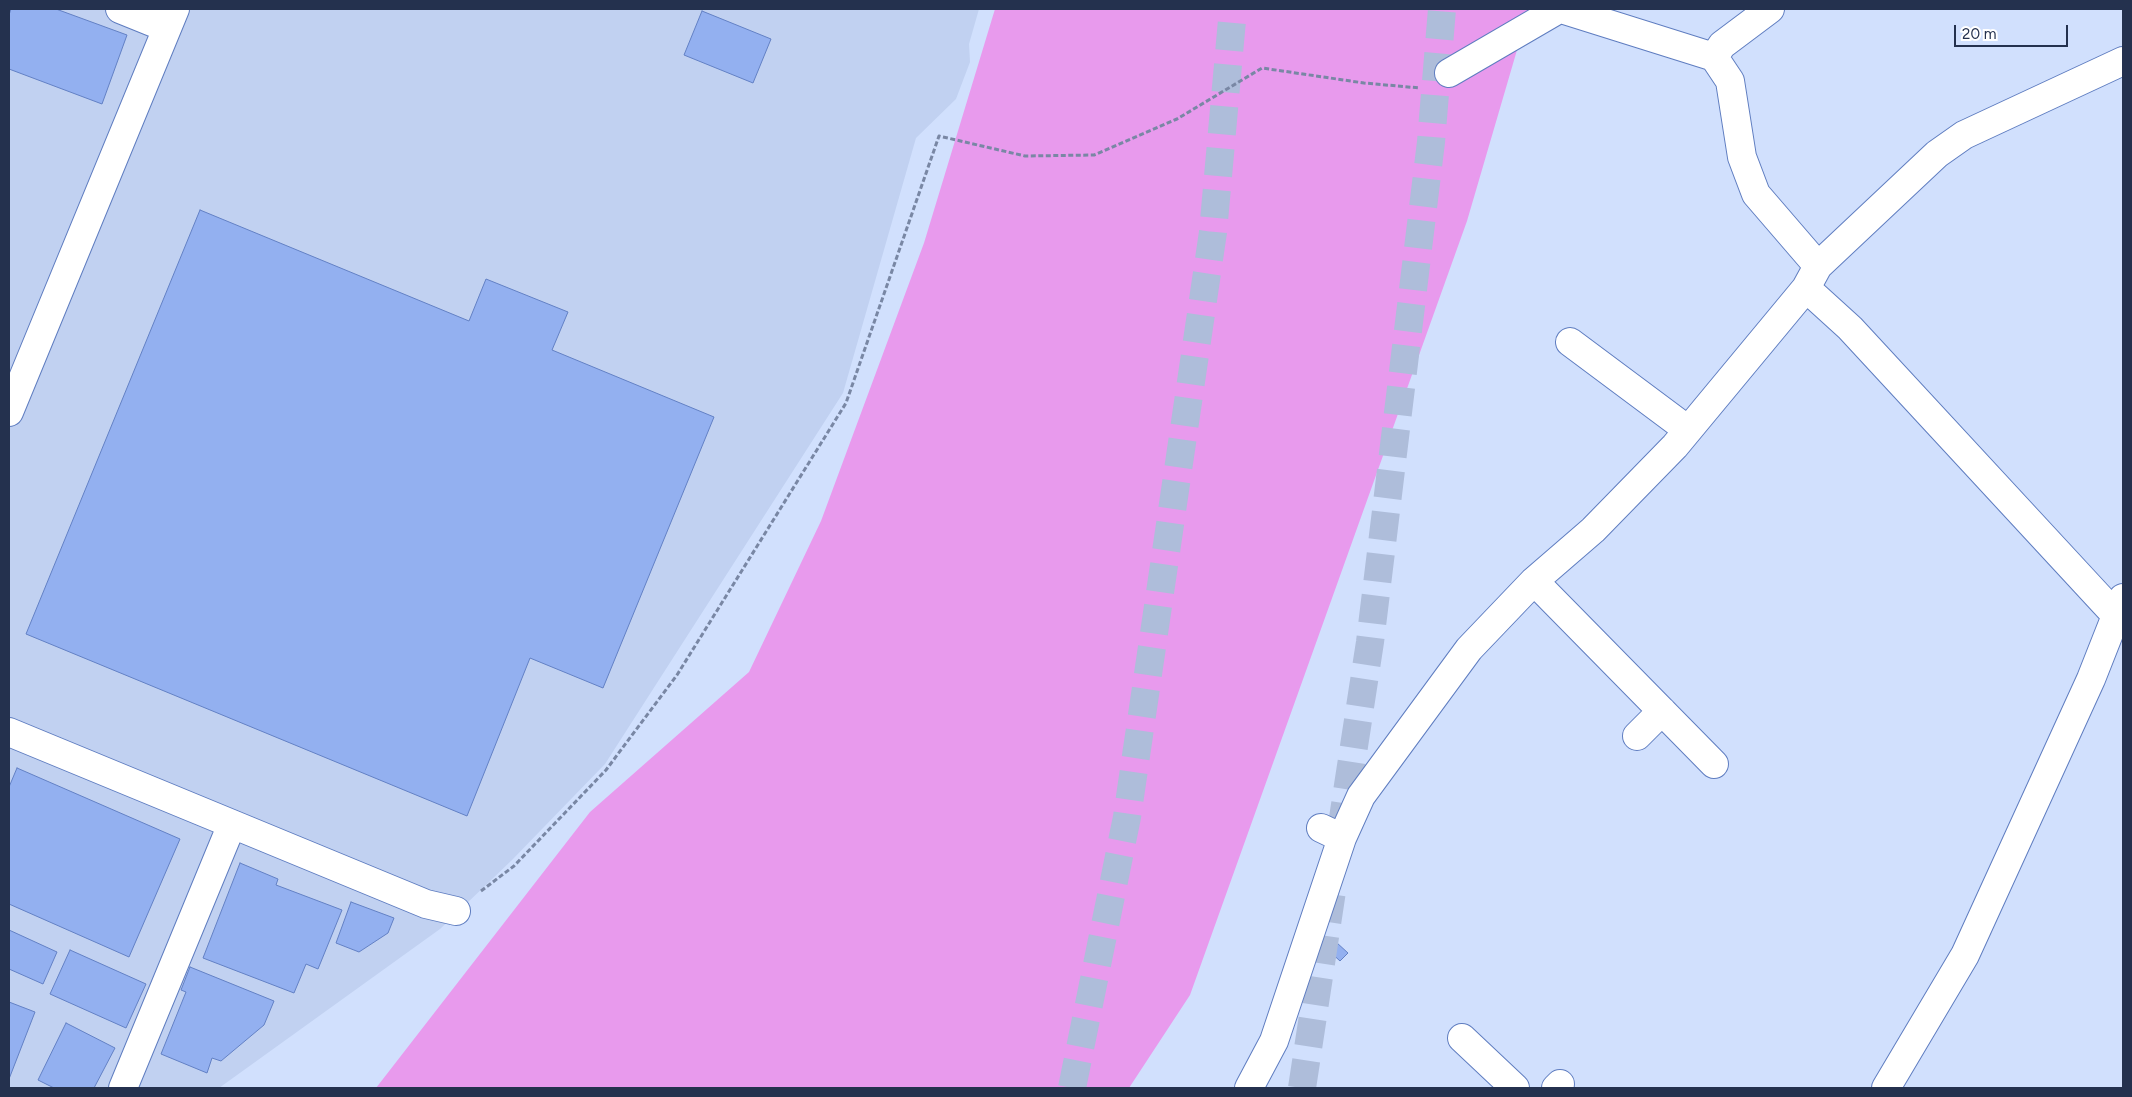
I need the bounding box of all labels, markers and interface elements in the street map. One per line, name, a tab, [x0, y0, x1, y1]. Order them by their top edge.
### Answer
scale bar	[1957, 15, 2071, 47]
text: 20 m	[1962, 25, 1996, 43]

